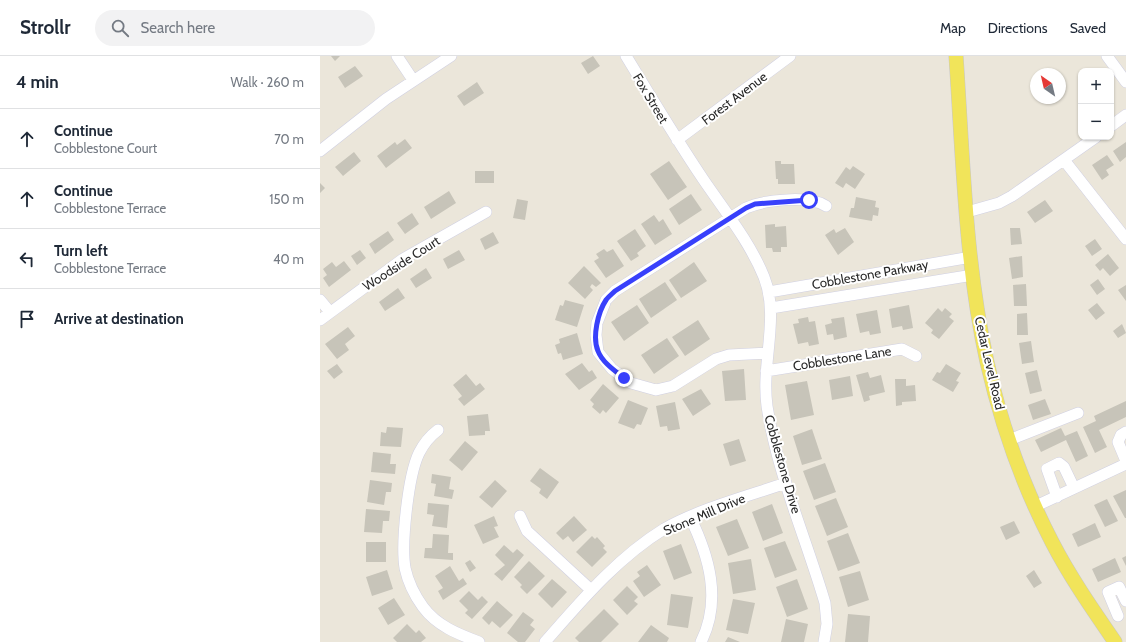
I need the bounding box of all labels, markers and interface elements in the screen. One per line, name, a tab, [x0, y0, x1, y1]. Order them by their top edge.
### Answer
search box	[95, 10, 375, 46]
text: Strollr	[20, 16, 71, 39]
icon: search	[109, 17, 131, 39]
text: Search here	[141, 19, 215, 37]
text: Map	[940, 19, 966, 37]
text: Directions	[988, 19, 1048, 37]
text: Saved	[1070, 19, 1106, 37]
street label: Forest Avenue	[698, 68, 770, 128]
north arrow	[1030, 68, 1066, 104]
map controls	[1078, 68, 1114, 140]
button: +	[1078, 68, 1114, 104]
street label: Fox Street	[630, 70, 672, 126]
text: 4 min	[16, 72, 59, 92]
text: Walk · 260 m	[231, 74, 304, 90]
button: −	[1078, 104, 1114, 140]
text: Continue	[54, 122, 113, 140]
icon: ahead	[16, 128, 38, 150]
text: 70 m	[274, 131, 304, 147]
text: Cobblestone Court	[54, 140, 157, 156]
text: Continue	[54, 182, 113, 200]
icon: ahead	[16, 188, 38, 210]
text: 150 m	[269, 191, 304, 207]
route start	[800, 191, 818, 209]
text: Cobblestone Terrace	[54, 200, 166, 216]
street label: Woodside Court	[360, 232, 443, 294]
text: Turn left	[54, 242, 108, 260]
icon: left	[16, 248, 38, 270]
text: 40 m	[273, 251, 304, 267]
street label: Cobblestone Parkway	[810, 256, 930, 292]
text: Cobblestone Terrace	[54, 260, 166, 276]
icon: arrive	[16, 308, 38, 330]
text: Arrive at destination	[54, 310, 184, 328]
street label: Cedar Level Road	[972, 315, 1008, 411]
street label: Cobblestone Lane	[792, 342, 893, 374]
route end	[615, 369, 633, 387]
street label: Cobblestone Drive	[761, 413, 805, 516]
street label: Stone Mill Drive	[661, 489, 748, 538]

